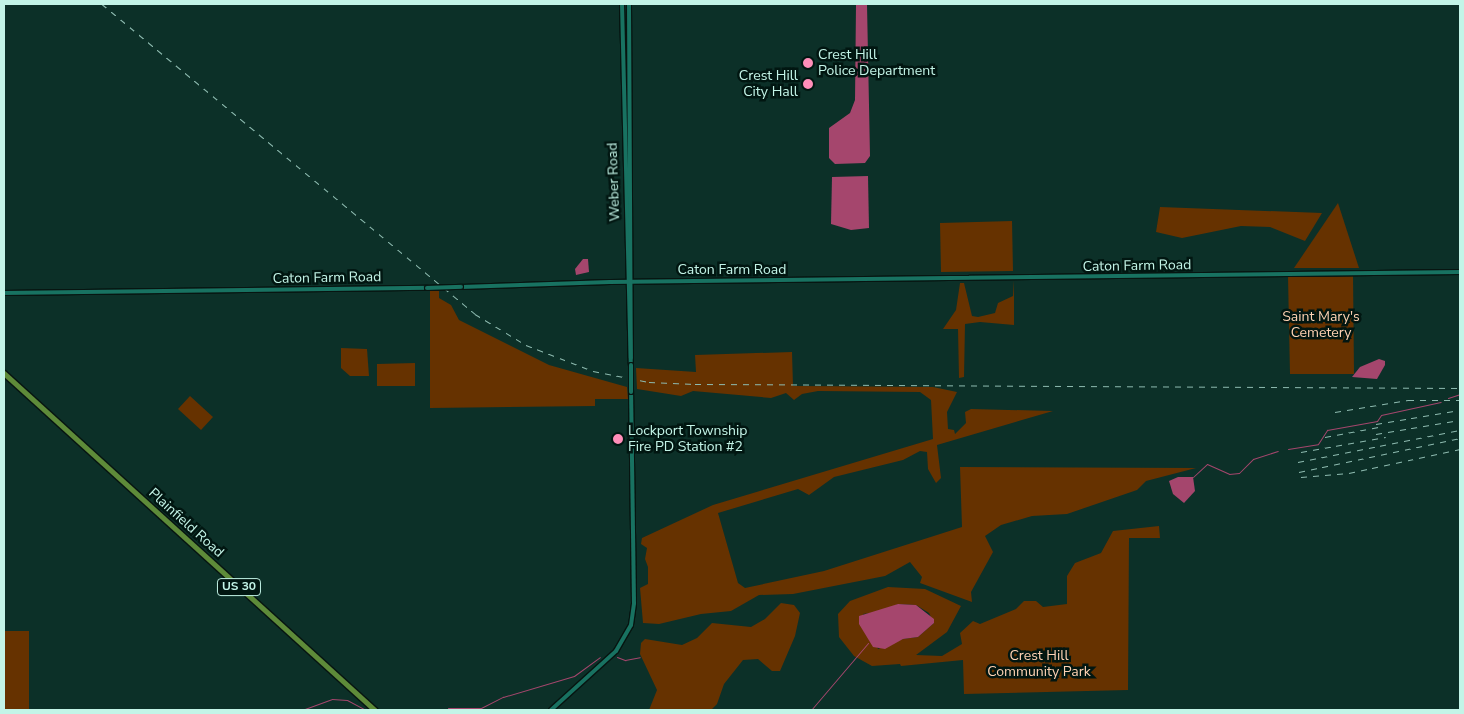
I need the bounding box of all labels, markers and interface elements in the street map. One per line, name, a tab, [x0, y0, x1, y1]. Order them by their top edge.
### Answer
place label: Crest Hill Police Department	[818, 47, 935, 80]
marker: Crest Hill Police Department	[802, 57, 814, 69]
place label: Crest Hill City Hall	[739, 68, 798, 100]
marker: Crest Hill City Hall	[802, 78, 814, 90]
street label: Weber Road	[604, 142, 624, 222]
street label: Caton Farm Road	[1082, 257, 1192, 275]
street label: Caton Farm Road	[678, 262, 786, 278]
street label: Caton Farm Road	[272, 269, 382, 287]
park label: Saint Mary's Cemetery	[1282, 309, 1360, 342]
place label: Lockport Township Fire PD Station #2	[628, 423, 747, 456]
marker: Lockport Township Fire PD Station #2	[612, 433, 624, 445]
street label: Plainfield Road	[145, 485, 227, 561]
road number: US 30	[216, 578, 262, 596]
park label: Crest Hill Community Park	[987, 648, 1091, 680]

